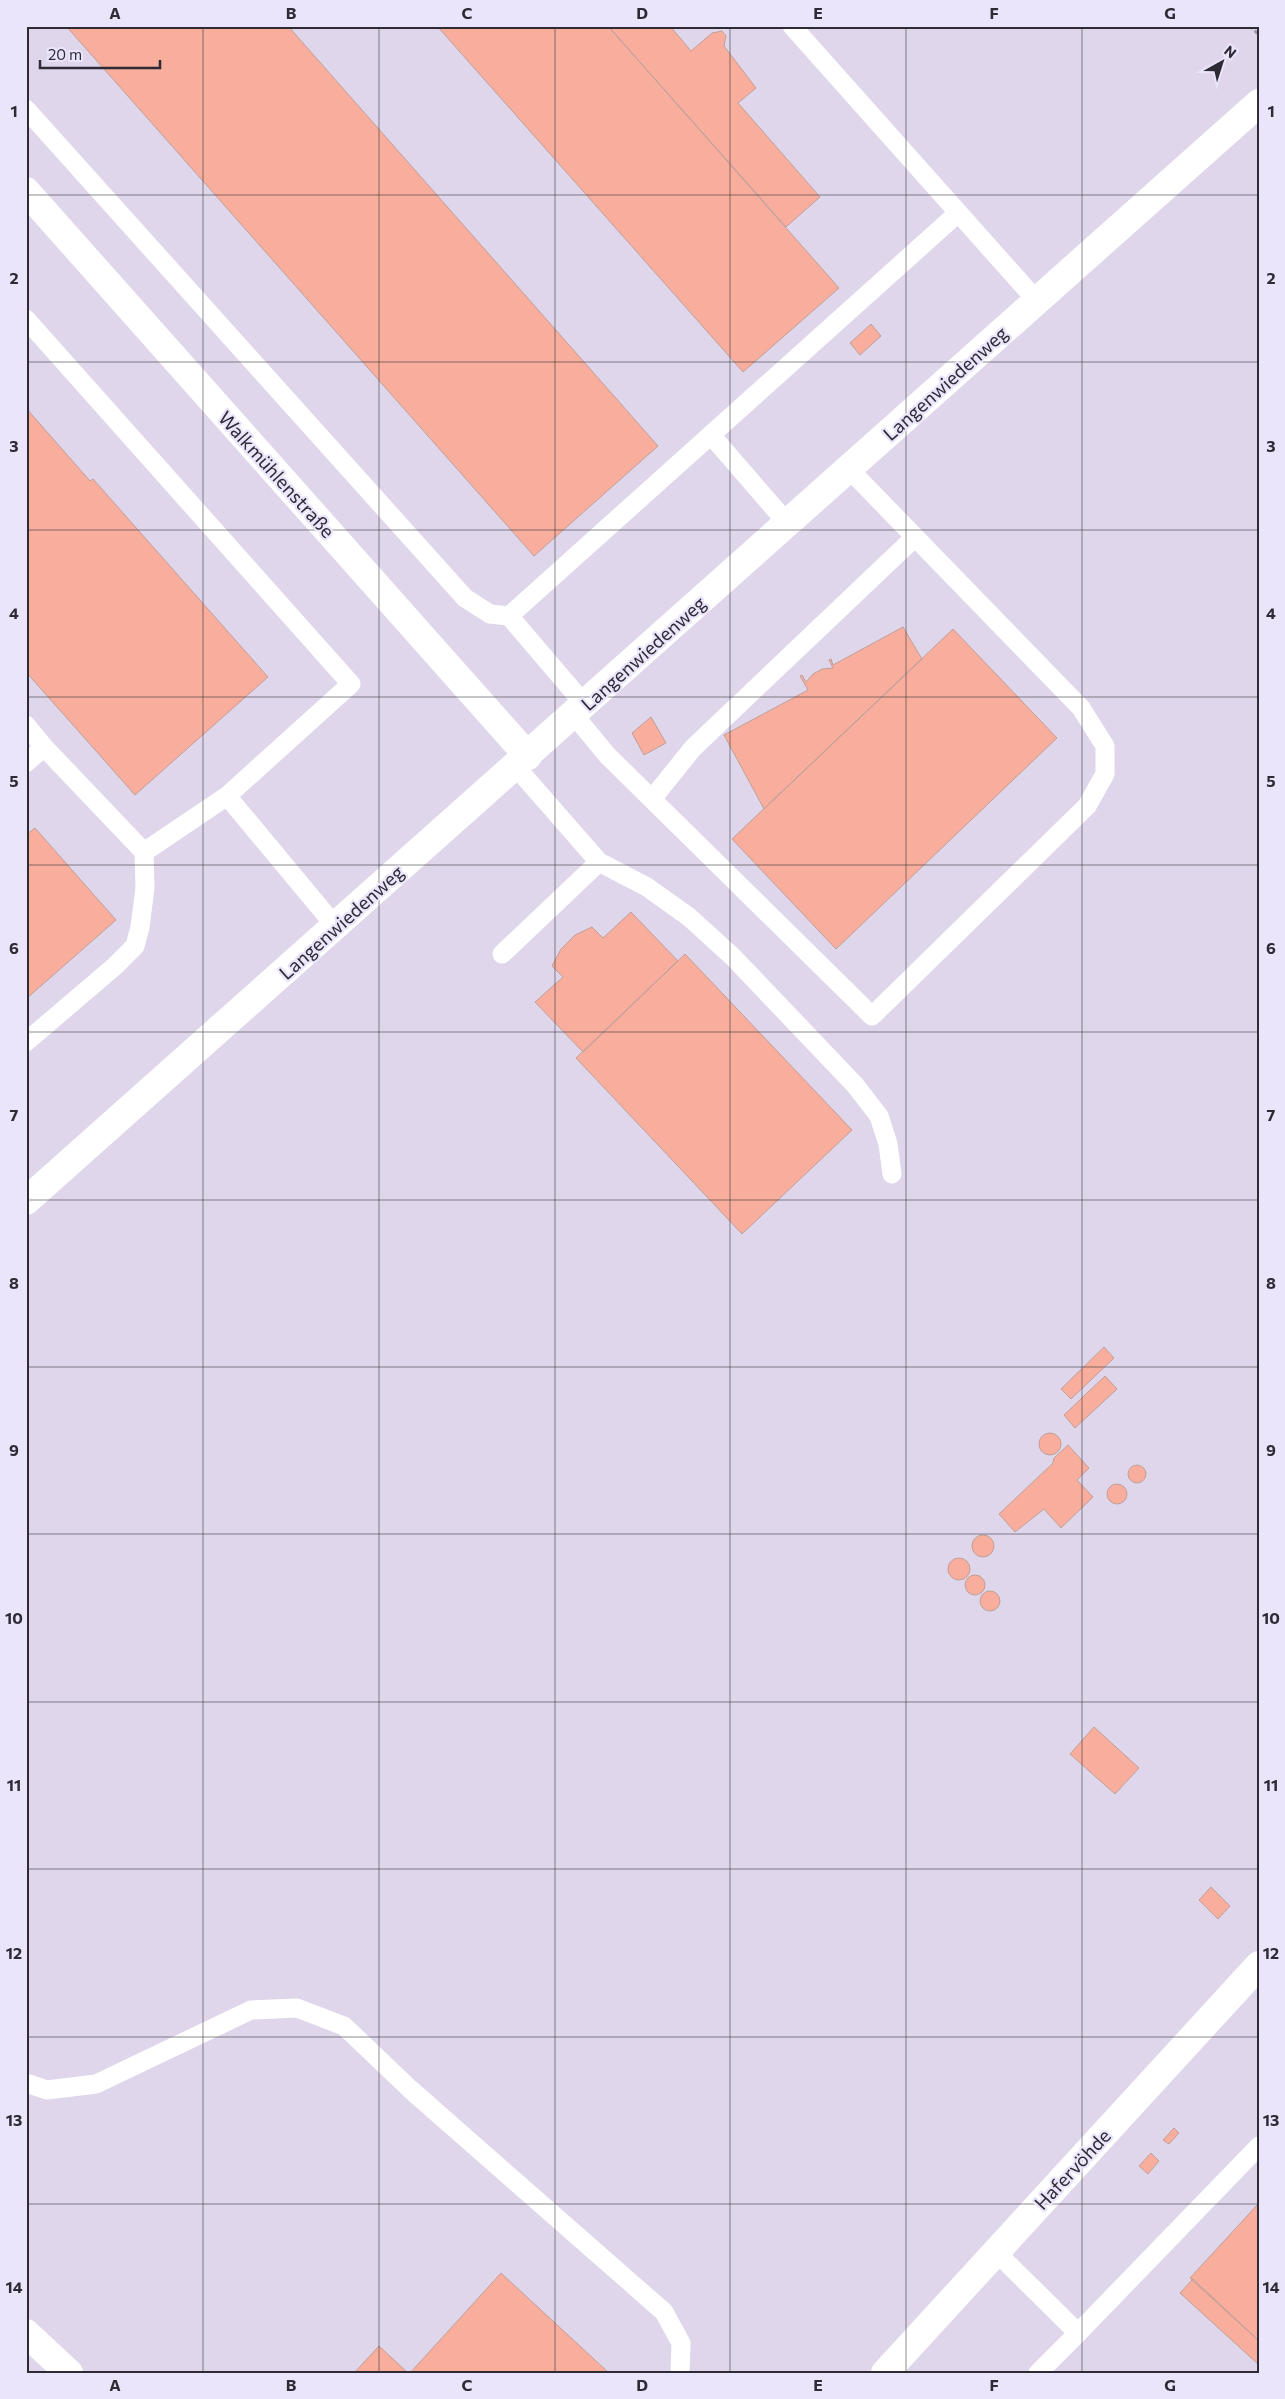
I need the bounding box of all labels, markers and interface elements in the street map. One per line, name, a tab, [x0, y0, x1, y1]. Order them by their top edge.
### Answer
text: A	[109, 3, 121, 22]
text: B	[286, 3, 297, 22]
text: C	[462, 3, 473, 22]
text: D	[636, 3, 648, 22]
text: E	[813, 3, 823, 22]
text: F	[989, 3, 999, 22]
text: G	[1164, 3, 1176, 22]
scale bar	[40, 38, 160, 70]
north arrow	[1198, 38, 1248, 88]
text: N	[1221, 42, 1240, 61]
text: 20 m	[48, 45, 82, 63]
text: 1	[10, 101, 18, 120]
text: 1	[1267, 101, 1275, 120]
text: 2	[9, 268, 19, 287]
text: 2	[1266, 268, 1276, 287]
street label: Langenwiedenweg	[878, 321, 1012, 445]
street label: Walkmühlenstraße	[214, 406, 340, 542]
text: 3	[9, 436, 19, 455]
text: 3	[1266, 436, 1276, 455]
street label: Langenwiedenweg	[576, 591, 710, 715]
text: 4	[9, 603, 19, 622]
text: 4	[1266, 603, 1276, 622]
text: 5	[9, 771, 19, 790]
text: 5	[1266, 771, 1276, 790]
street label: Langenwiedenweg	[274, 860, 408, 984]
text: 6	[9, 938, 19, 957]
text: 6	[1266, 938, 1276, 957]
text: 7	[10, 1105, 19, 1124]
text: 7	[1267, 1105, 1276, 1124]
text: 8	[9, 1273, 19, 1292]
text: 8	[1266, 1273, 1276, 1292]
text: 9	[9, 1440, 19, 1459]
text: 9	[1266, 1440, 1276, 1459]
text: 10	[5, 1608, 23, 1627]
text: 10	[1262, 1608, 1280, 1627]
text: 11	[7, 1775, 21, 1794]
text: 11	[1264, 1775, 1278, 1794]
text: 12	[6, 1943, 22, 1962]
text: 12	[1263, 1943, 1279, 1962]
text: 13	[6, 2110, 22, 2129]
text: 13	[1263, 2110, 1279, 2129]
street label: Hafervöhde	[1029, 2124, 1115, 2214]
text: 14	[5, 2277, 23, 2296]
text: 14	[1262, 2277, 1280, 2296]
text: A	[109, 2375, 121, 2394]
text: B	[286, 2375, 297, 2394]
text: C	[462, 2375, 473, 2394]
text: D	[636, 2375, 648, 2394]
text: E	[813, 2375, 823, 2394]
text: F	[989, 2375, 999, 2394]
text: G	[1164, 2375, 1176, 2394]

